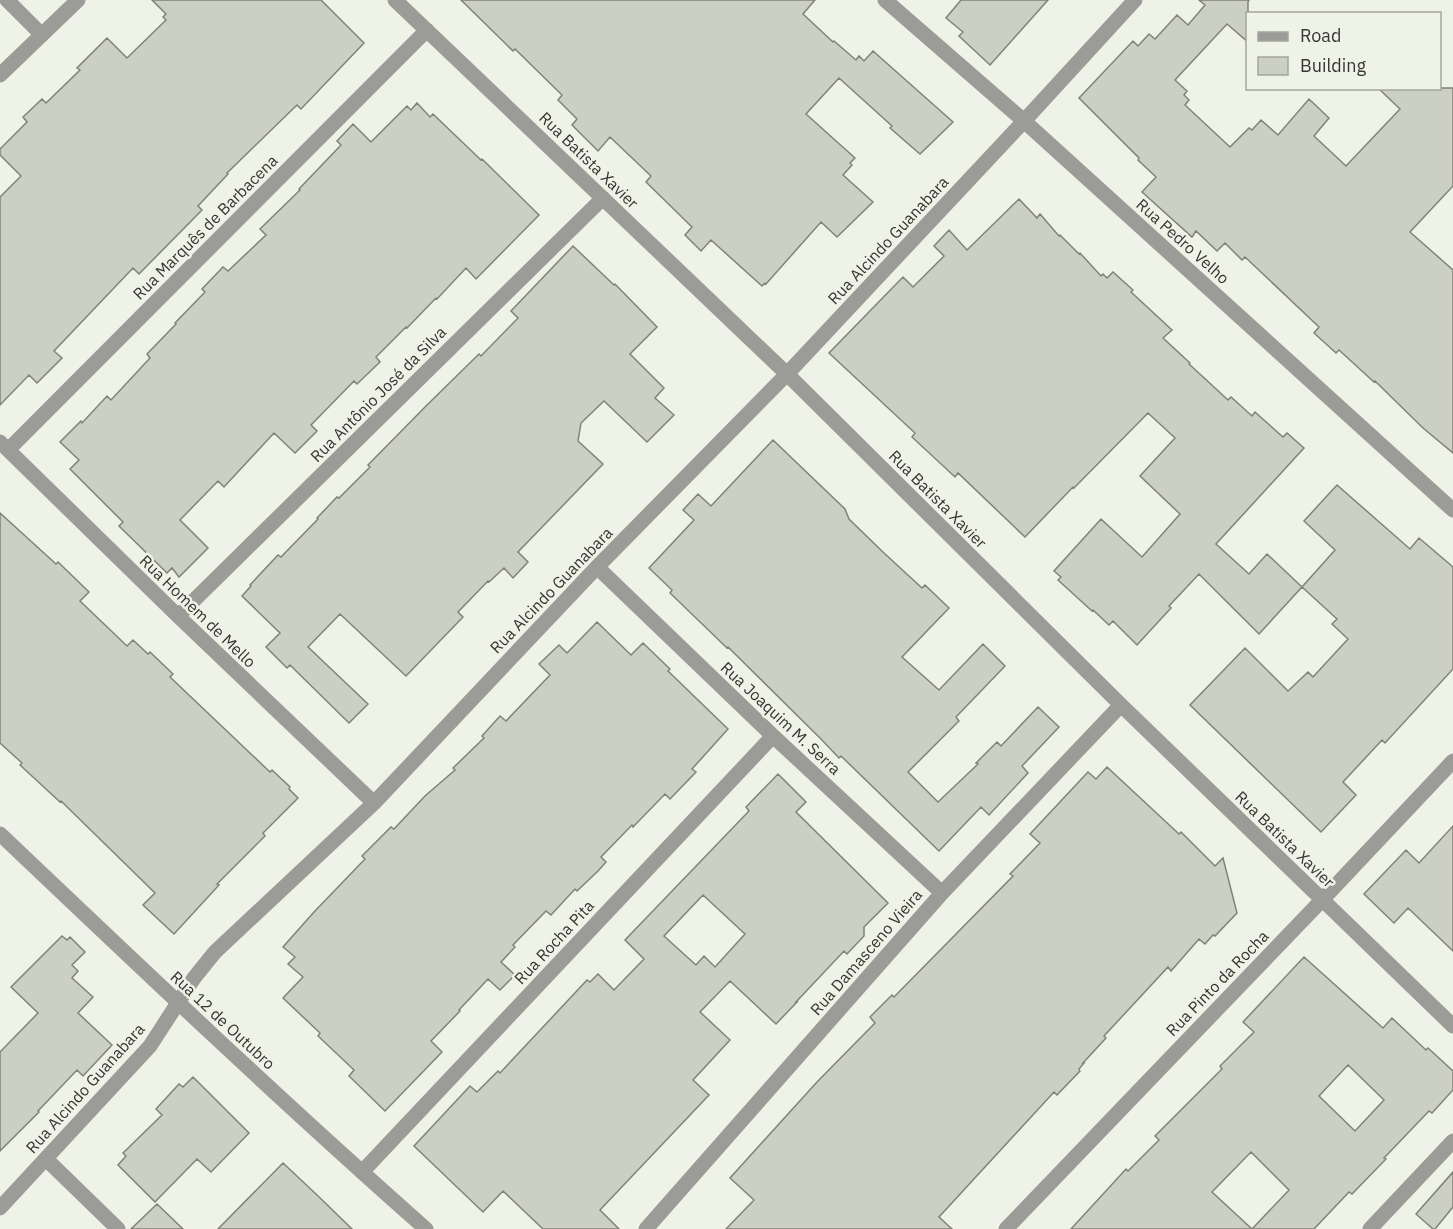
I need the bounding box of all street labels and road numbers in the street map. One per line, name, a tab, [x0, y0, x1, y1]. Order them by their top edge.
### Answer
street label: Rua Batista Xavier	[535, 107, 643, 213]
street label: Rua Marquês de Barbacena	[128, 150, 282, 304]
street label: Rua Alcindo Guanabara	[823, 171, 953, 308]
street label: Rua Pedro Velho	[1132, 194, 1234, 288]
street label: Rua Antônio José da Silva	[306, 322, 450, 466]
street label: Rua Batista Xavier	[885, 446, 991, 552]
street label: Rua Alcindo Guanabara	[485, 522, 617, 657]
street label: Rua Homem de Mello	[136, 550, 260, 672]
street label: Rua Joaquim M. Serra	[717, 657, 846, 779]
street label: Rua Batista Xavier	[1231, 786, 1339, 892]
street label: Rua Damasceno Vieira	[806, 884, 927, 1019]
street label: Rua Rocha Pita	[510, 895, 598, 988]
street label: Rua Pinto da Rocha	[1162, 926, 1273, 1040]
street label: Rua 12 de Outubro	[167, 966, 279, 1074]
street label: Rua Alcindo Guanabara	[21, 1019, 149, 1157]

